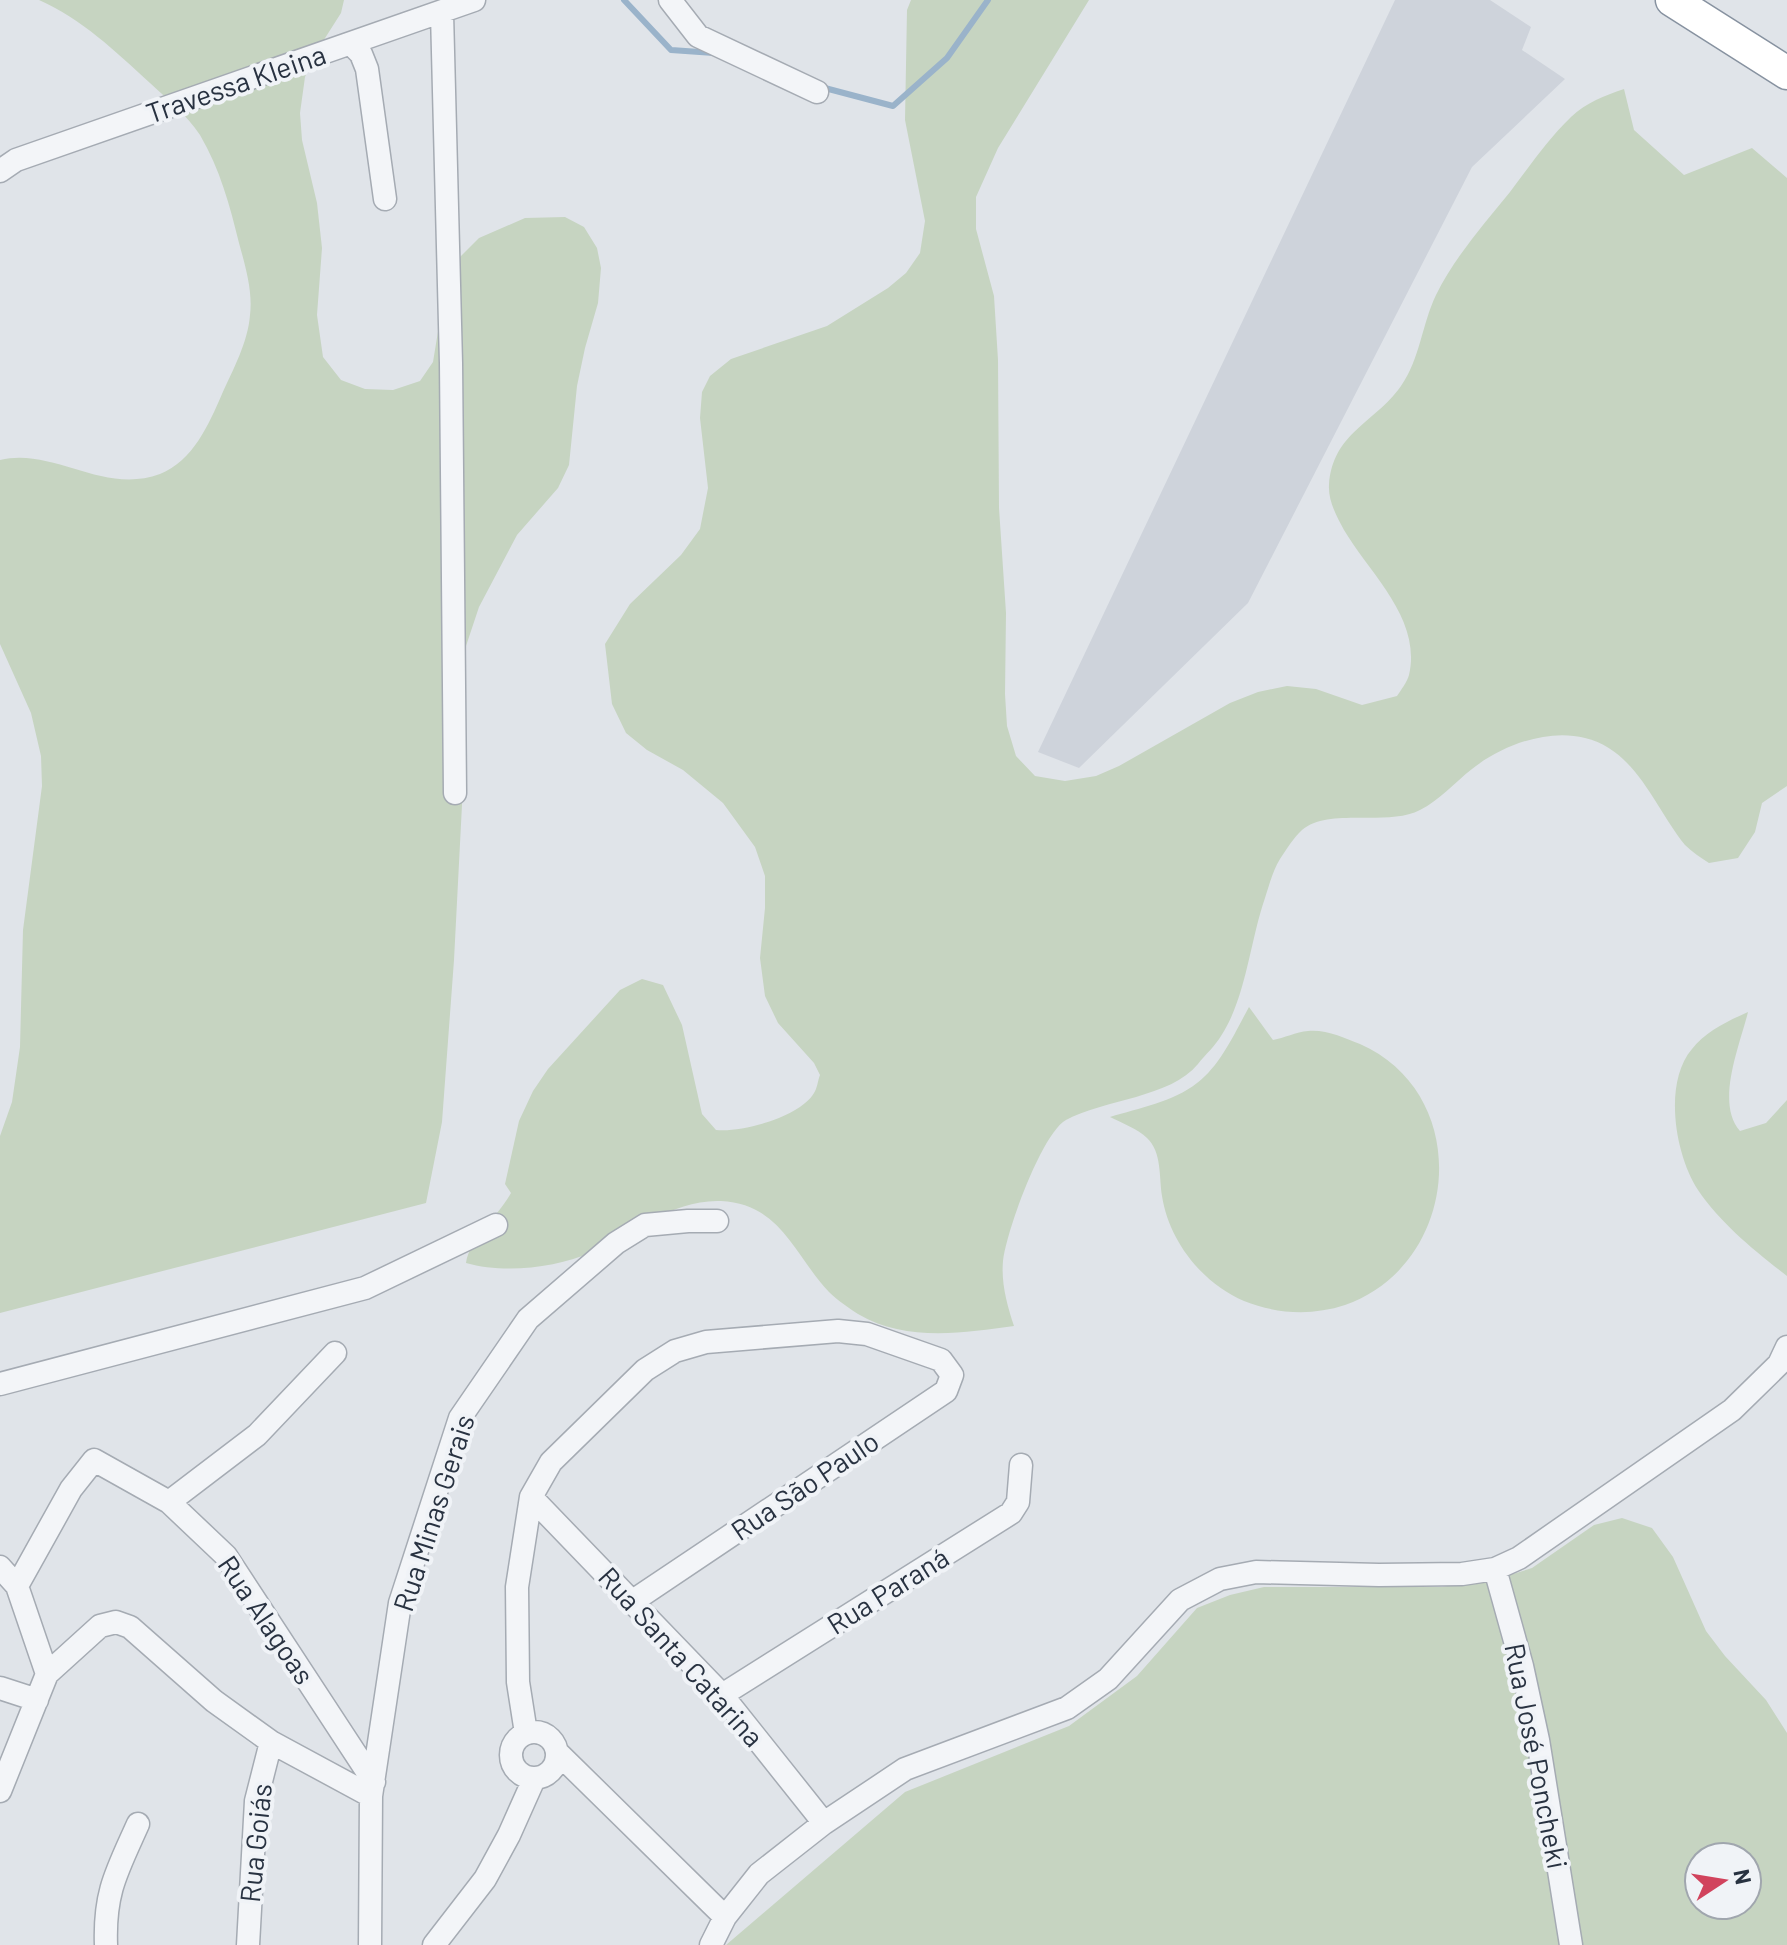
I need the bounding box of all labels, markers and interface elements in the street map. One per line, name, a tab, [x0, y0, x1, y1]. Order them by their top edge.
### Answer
street label: Travessa Kleina	[141, 36, 330, 130]
street label: Rua Minas Gerais	[385, 1410, 481, 1615]
street label: Rua São Paulo	[724, 1423, 885, 1547]
street label: Rua Paraná	[821, 1540, 954, 1641]
street label: Rua Alagoas	[211, 1549, 322, 1690]
street label: Rua Santa Catarina	[592, 1559, 771, 1753]
street label: Rua José Poncheki	[1498, 1640, 1576, 1872]
street label: Rua Goiás	[232, 1782, 278, 1904]
north arrow	[1683, 1841, 1763, 1921]
text: N	[1729, 1867, 1758, 1886]

